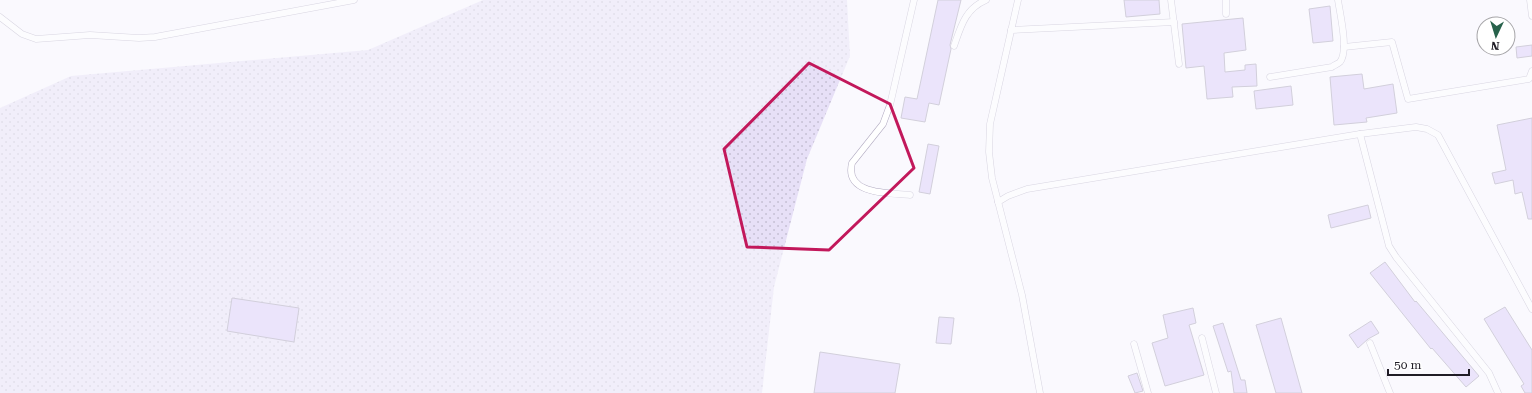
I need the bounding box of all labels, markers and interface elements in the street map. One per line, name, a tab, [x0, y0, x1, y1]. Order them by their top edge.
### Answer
north arrow	[1476, 16, 1516, 56]
text: N	[1490, 39, 1500, 52]
scale bar	[1388, 351, 1469, 377]
text: 50 m	[1394, 358, 1421, 372]

